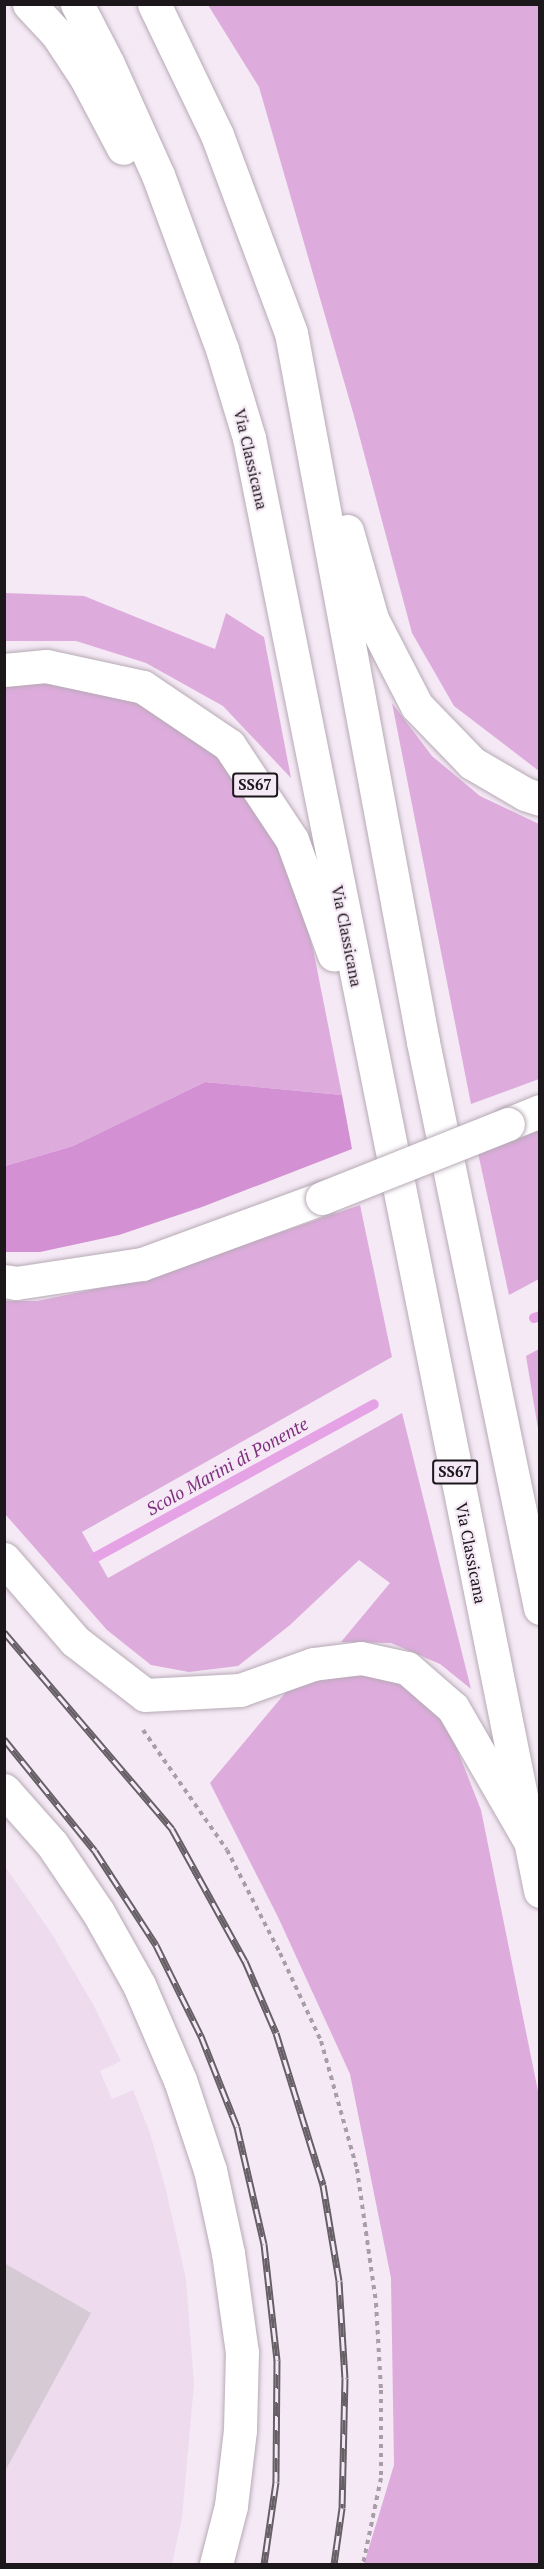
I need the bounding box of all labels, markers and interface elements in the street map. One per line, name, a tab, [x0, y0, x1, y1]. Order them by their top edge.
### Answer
street label: Via Classicana	[230, 407, 272, 511]
road number: SS67	[231, 773, 279, 797]
street label: Via Classicana	[328, 884, 366, 988]
water label: Scolo Marini di Ponente	[142, 1412, 312, 1520]
road number: SS67	[431, 1460, 479, 1484]
street label: Via Classicana	[452, 1501, 490, 1605]

